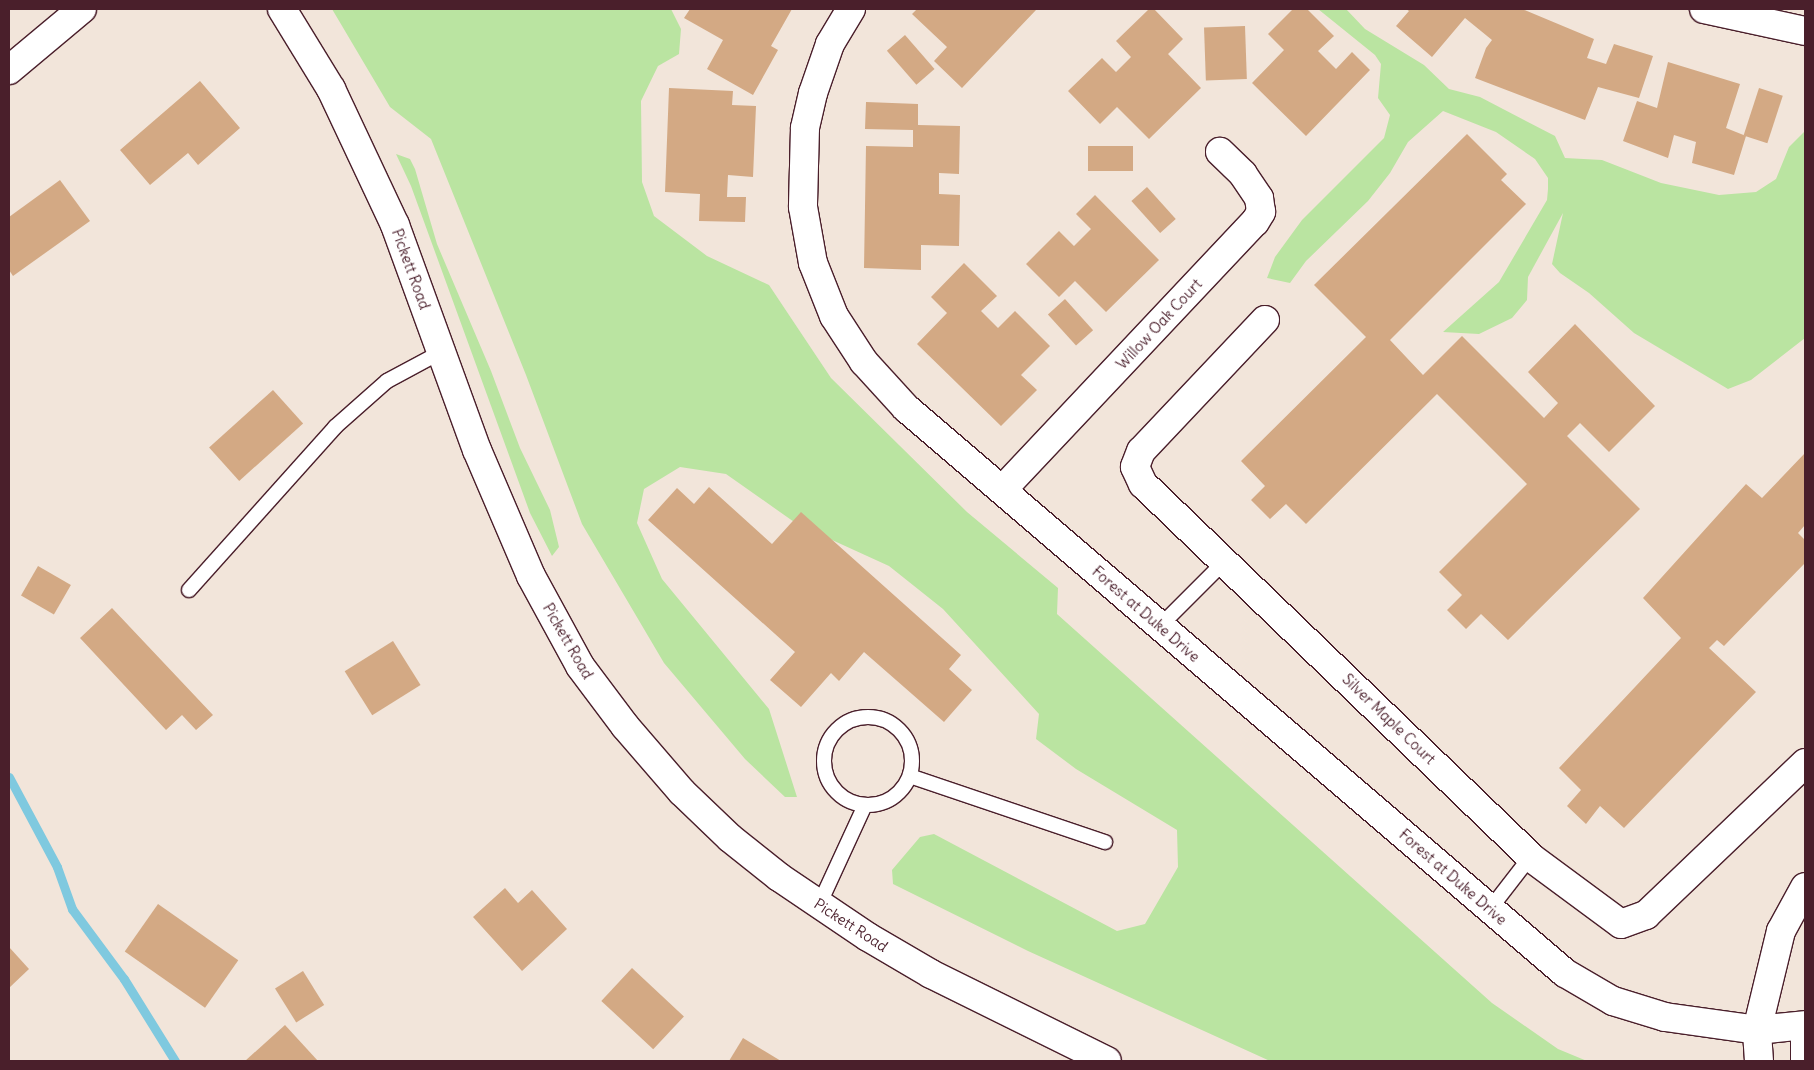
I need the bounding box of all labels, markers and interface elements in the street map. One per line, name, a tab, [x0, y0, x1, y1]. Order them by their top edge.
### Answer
street label: Pickett Road	[388, 226, 434, 312]
street label: Willow Oak Court	[1113, 275, 1205, 373]
street label: Forest at Duke Drive	[1089, 562, 1203, 666]
street label: Pickett Road	[539, 600, 597, 682]
street label: Silver Maple Court	[1339, 670, 1439, 768]
street label: Forest at Duke Drive	[1396, 825, 1510, 929]
street label: Pickett Road	[811, 894, 891, 956]

